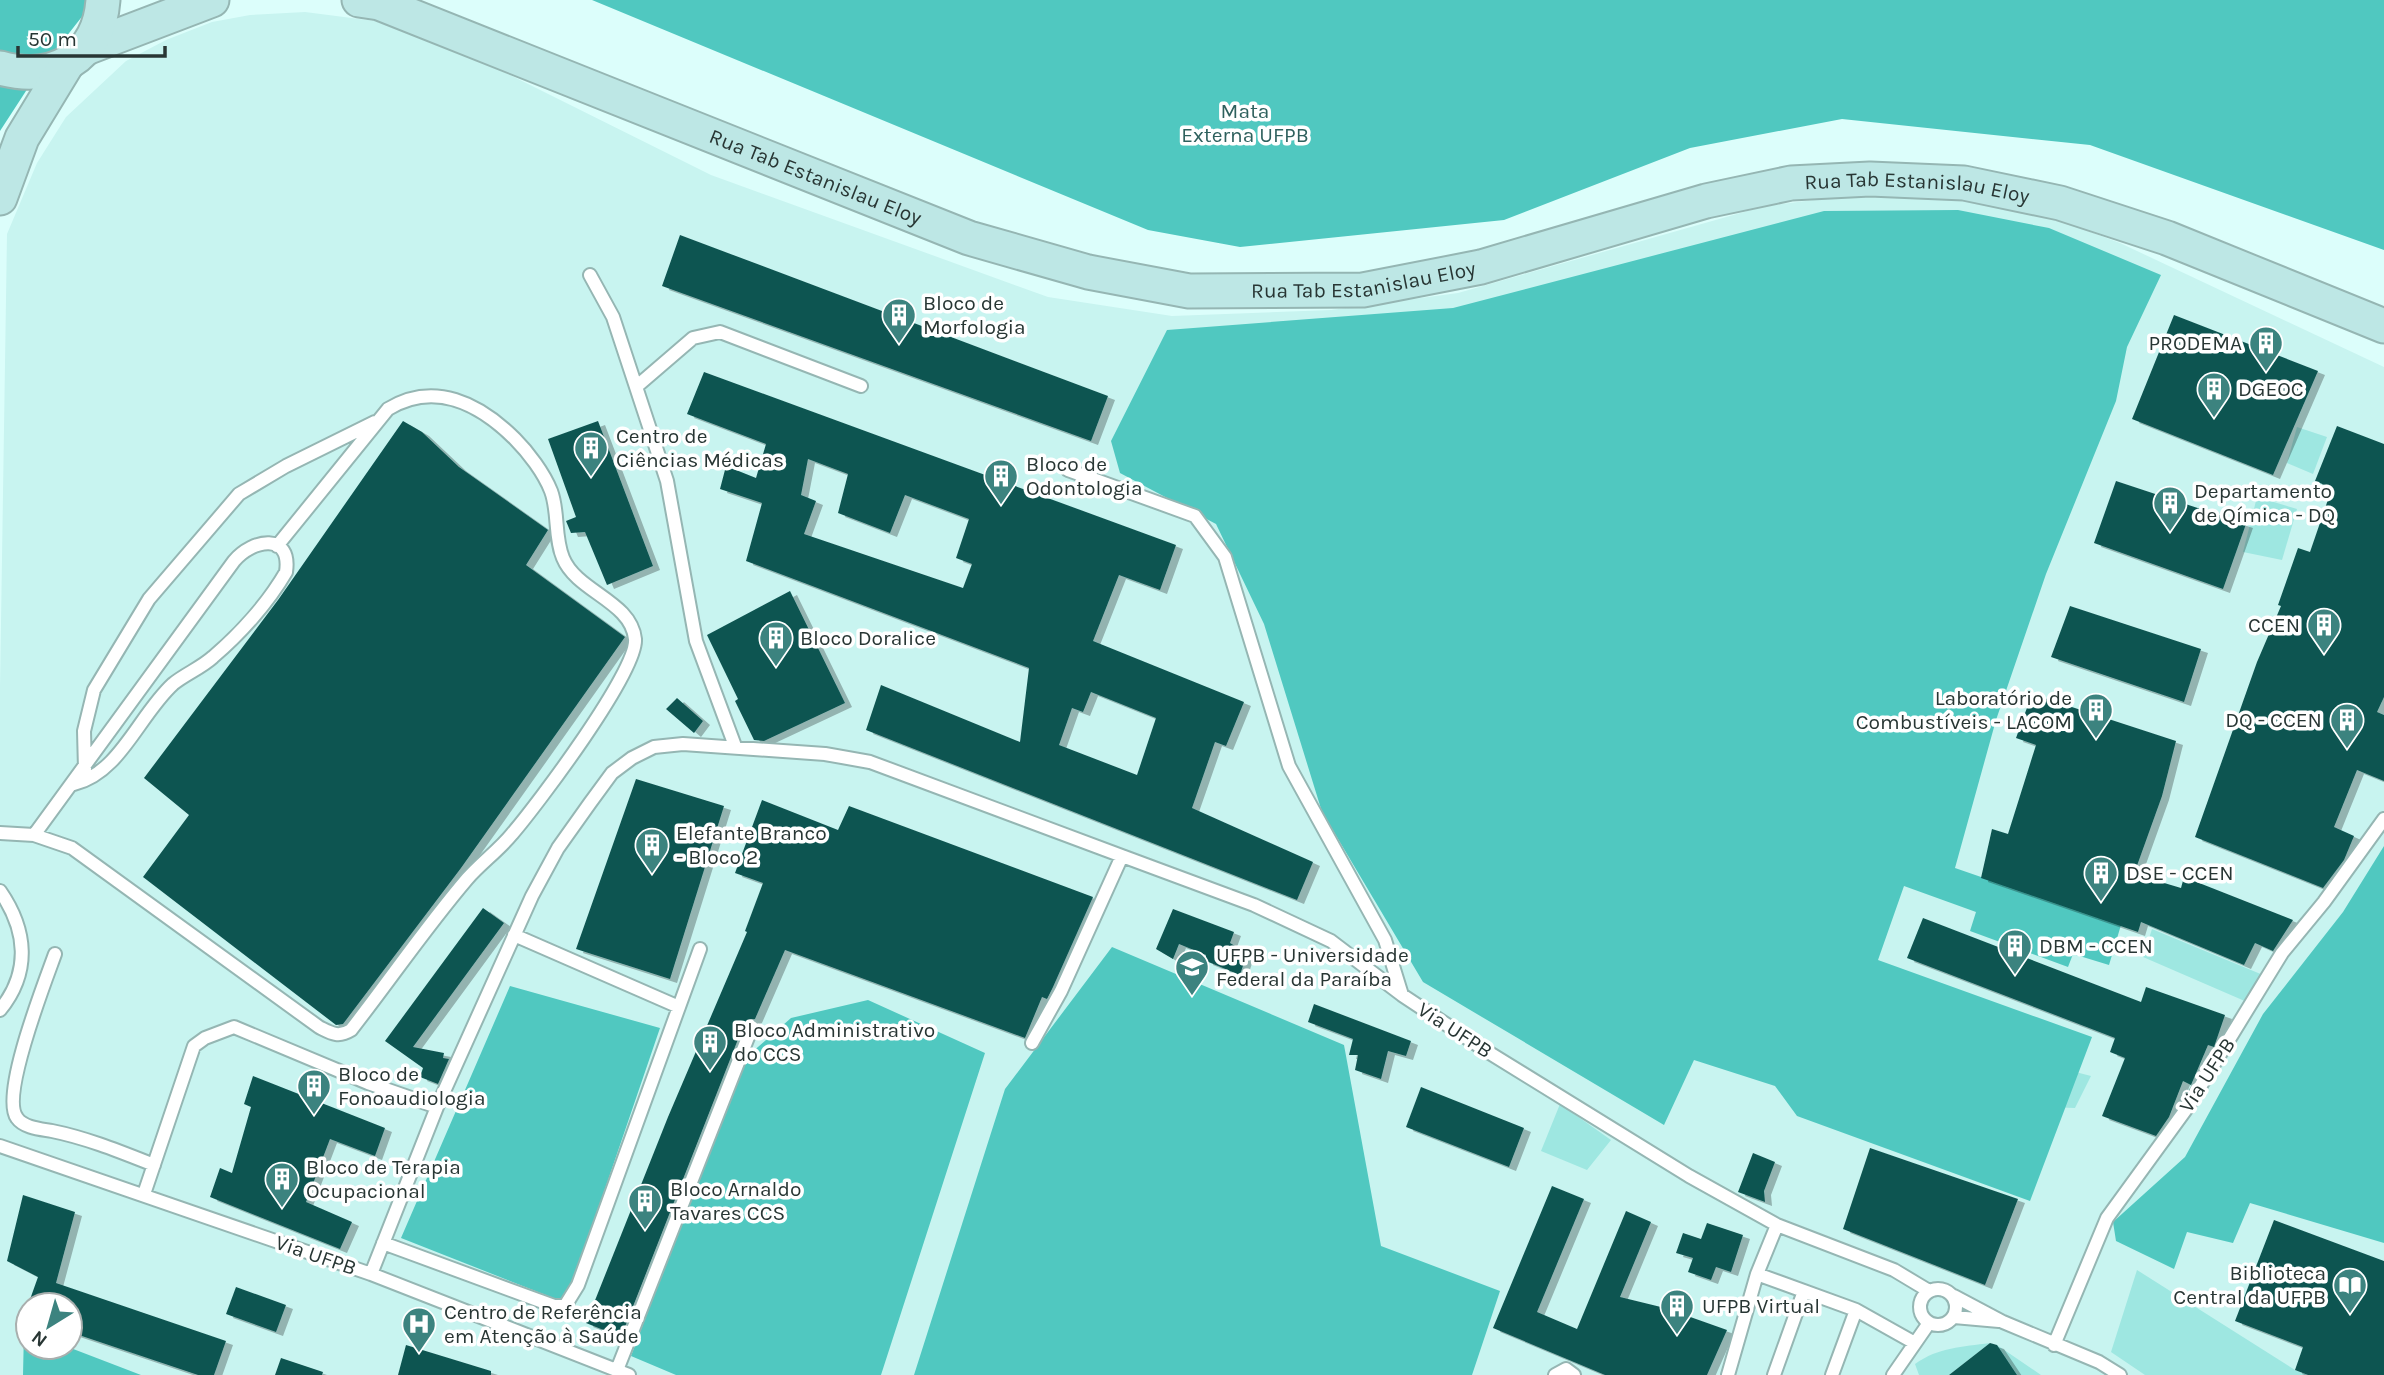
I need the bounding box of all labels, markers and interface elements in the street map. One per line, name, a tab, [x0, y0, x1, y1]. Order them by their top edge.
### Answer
scale bar	[18, 14, 164, 58]
text: 50 m	[28, 27, 77, 51]
park label: Mata Externa UFPB	[1181, 99, 1309, 147]
street label: Rua Tab Estanislau Eloy	[706, 124, 925, 230]
street label: Rua Tab Estanislau Eloy	[1804, 167, 2032, 208]
street label: Rua Tab Estanislau Eloy	[1251, 256, 1478, 303]
place label: Bloco de Morfologia	[923, 291, 1026, 339]
building icon: Bloco de Morfologia	[880, 296, 918, 345]
building icon: PRODEMA	[2247, 324, 2285, 373]
place label: PRODEMA	[2148, 331, 2242, 355]
building icon: DGEOC	[2195, 370, 2233, 419]
place label: DGEOC	[2238, 377, 2304, 401]
place label: Centro de Ciências Médicas	[616, 424, 784, 472]
building icon: Centro de Ciências Médicas	[572, 429, 610, 478]
place label: Bloco de Odontologia	[1026, 452, 1143, 500]
building icon: Bloco de Odontologia	[982, 457, 1020, 506]
place label: Departamento de Qímica - DQ	[2194, 479, 2335, 527]
building icon: Departamento de Qímica - DQ	[2151, 484, 2189, 533]
building icon: CCEN	[2305, 606, 2343, 655]
place label: CCEN	[2248, 613, 2300, 637]
building icon: Bloco Doralice	[757, 619, 795, 668]
place label: Bloco Doralice	[800, 626, 936, 650]
place label: Laboratório de Combustíveis - LACOM	[1856, 686, 2072, 734]
building icon: Laboratório de Combustíveis - LACOM	[2077, 691, 2115, 740]
building icon: DQ - CCEN	[2328, 701, 2366, 750]
place label: DQ - CCEN	[2225, 708, 2322, 732]
place label: Elefante Branco - Bloco 2	[676, 821, 827, 869]
building icon: Elefante Branco - Bloco 2	[633, 826, 671, 875]
building icon: DSE - CCEN	[2082, 854, 2120, 903]
place label: DSE - CCEN	[2126, 861, 2234, 885]
building icon: DBM - CCEN	[1996, 927, 2034, 976]
place label: DBM - CCEN	[2039, 934, 2153, 958]
place label: UFPB - Universidade Federal da Paraíba	[1216, 943, 1409, 991]
school or university icon: UFPB - Universidade Federal da Paraíba	[1173, 948, 1211, 997]
street label: Via UFPB	[1413, 997, 1497, 1063]
place label: Bloco Administrativo do CCS	[734, 1018, 935, 1066]
building icon: Bloco Administrativo do CCS	[691, 1023, 729, 1072]
street label: Via UFPB	[2174, 1033, 2240, 1117]
place label: Bloco de Fonoaudiologia	[338, 1062, 486, 1110]
building icon: Bloco de Fonoaudiologia	[295, 1067, 333, 1116]
place label: Bloco de Terapia Ocupacional	[306, 1155, 461, 1203]
building icon: Bloco de Terapia Ocupacional	[263, 1160, 301, 1209]
place label: Bloco Arnaldo Tavares CCS	[670, 1177, 801, 1225]
building icon: Bloco Arnaldo Tavares CCS	[626, 1182, 664, 1231]
street label: Via UFPB	[272, 1230, 360, 1280]
place label: Biblioteca Central da UFPB	[2173, 1261, 2326, 1309]
library icon: Biblioteca Central da UFPB	[2331, 1266, 2369, 1315]
building icon: UFPB Virtual	[1658, 1287, 1696, 1336]
north arrow	[14, 1291, 84, 1361]
place label: UFPB Virtual	[1702, 1294, 1820, 1318]
place label: Centro de Referência em Atenção à Saúde	[444, 1300, 642, 1348]
hospital icon: Centro de Referência em Atenção à Saúde	[400, 1305, 438, 1354]
text: N	[27, 1326, 51, 1352]

